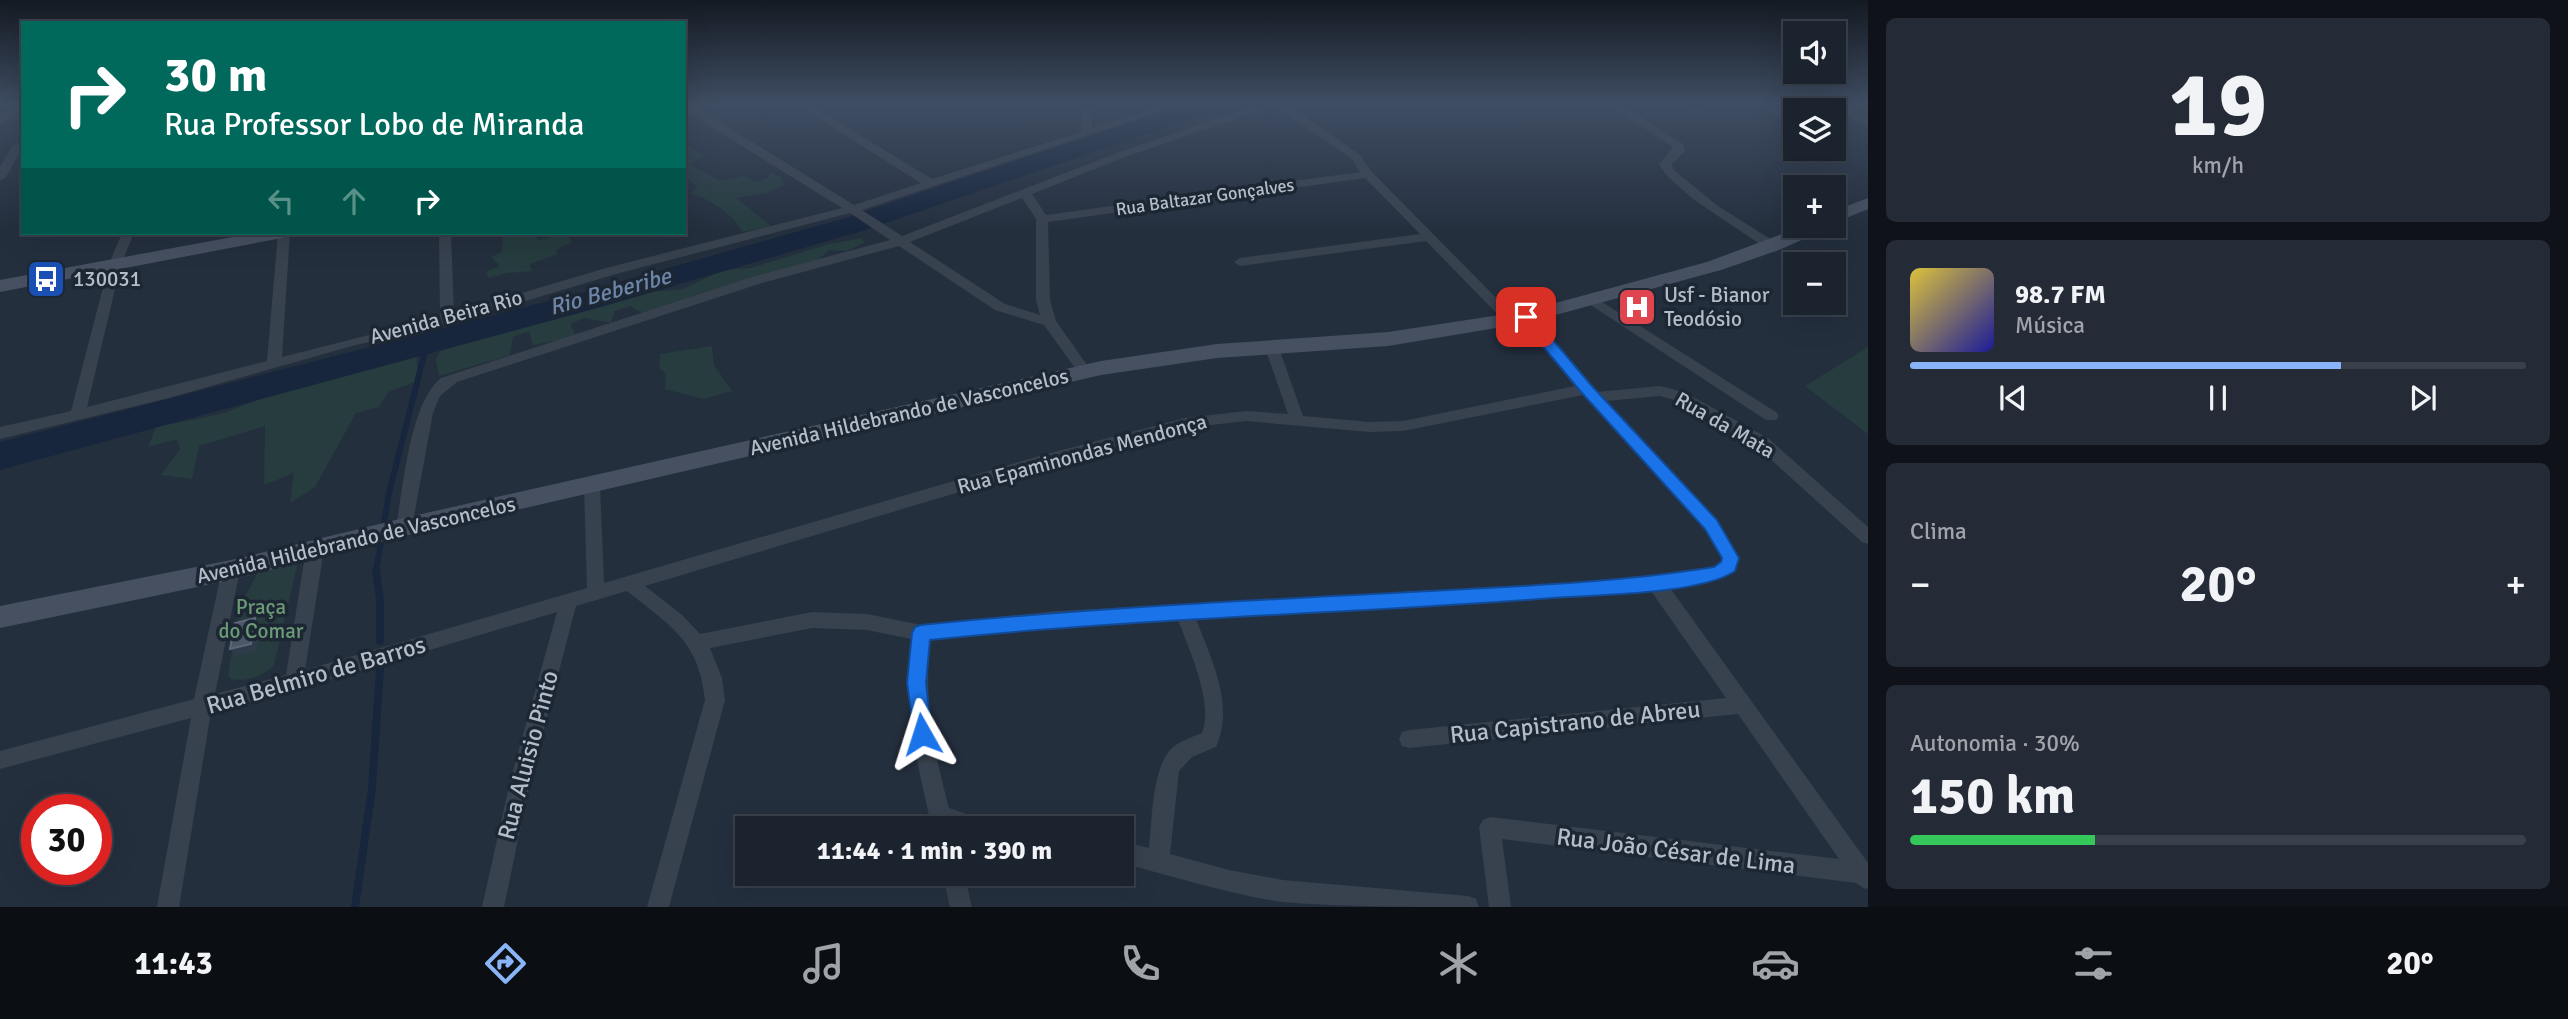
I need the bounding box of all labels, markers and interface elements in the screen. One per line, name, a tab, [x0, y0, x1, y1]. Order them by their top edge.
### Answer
map controls	[1783, 21, 1846, 315]
button: sound	[1783, 21, 1846, 84]
text: 30 m	[164, 45, 267, 105]
icon: right	[49, 49, 140, 140]
text: 19	[2169, 49, 2267, 162]
button: layers	[1783, 98, 1846, 161]
text: Rua Professor Lobo de Miranda	[164, 105, 584, 144]
text: km/h	[2192, 151, 2244, 180]
street label: Rua Baltazar Gonçalves	[1114, 174, 1296, 220]
button: +	[1783, 175, 1846, 238]
icon: left	[262, 182, 300, 220]
icon: ahead	[335, 182, 373, 220]
icon: right	[408, 182, 446, 220]
button: −	[1783, 252, 1846, 315]
bus stop icon: 130031	[25, 258, 67, 300]
water label: Rio Beberibe	[546, 261, 676, 322]
place label: 130031	[73, 266, 141, 292]
text: 98.7 FM	[2015, 279, 2106, 311]
place label: Usf - Bianor Teodósio	[1664, 282, 1770, 332]
street label: Avenida Beira Rio	[367, 284, 525, 350]
hospital icon: Usf - Bianor Teodósio	[1616, 286, 1658, 328]
pin	[1496, 287, 1556, 347]
icon: arrive	[1507, 298, 1545, 336]
text: Música	[2015, 311, 2085, 340]
street label: Avenida Hildebrando de Vasconcelos	[747, 363, 1071, 461]
icon: previous	[1994, 379, 2032, 417]
icon: pause	[2199, 379, 2237, 417]
icon: next	[2404, 379, 2442, 417]
street label: Rua da Mata	[1671, 386, 1779, 464]
street label: Rua Epaminondas Mendonça	[954, 408, 1210, 500]
street label: Avenida Hildebrando de Vasconcelos	[194, 491, 518, 589]
text: Clima	[1910, 517, 1967, 546]
text: 20°	[2180, 552, 2256, 616]
text: −	[1910, 561, 1931, 608]
text: +	[2505, 561, 2526, 608]
park label: Praça do Comar	[218, 594, 304, 644]
street label: Rua Belmiro de Barros	[203, 629, 429, 721]
street label: Rua Aluisio Pinto	[491, 667, 565, 843]
street label: Rua Capistrano de Abreu	[1448, 694, 1702, 750]
position arrow	[885, 697, 959, 771]
text: Autonomia · 30%	[1910, 729, 2080, 758]
text: 150 km	[1910, 764, 2075, 828]
speed limit sign: 30	[21, 794, 112, 885]
street label: Rua João César de Lima	[1555, 821, 1797, 881]
text: 11:44 · 1 min · 390 m	[817, 835, 1052, 867]
icon: directions	[481, 939, 530, 988]
icon: music	[799, 939, 848, 988]
icon: phone	[1116, 939, 1165, 988]
icon: climate	[1434, 939, 1483, 988]
icon: car	[1751, 939, 1800, 988]
icon: filters	[2069, 939, 2118, 988]
text: 11:43	[134, 944, 213, 983]
text: 20°	[2386, 944, 2434, 983]

